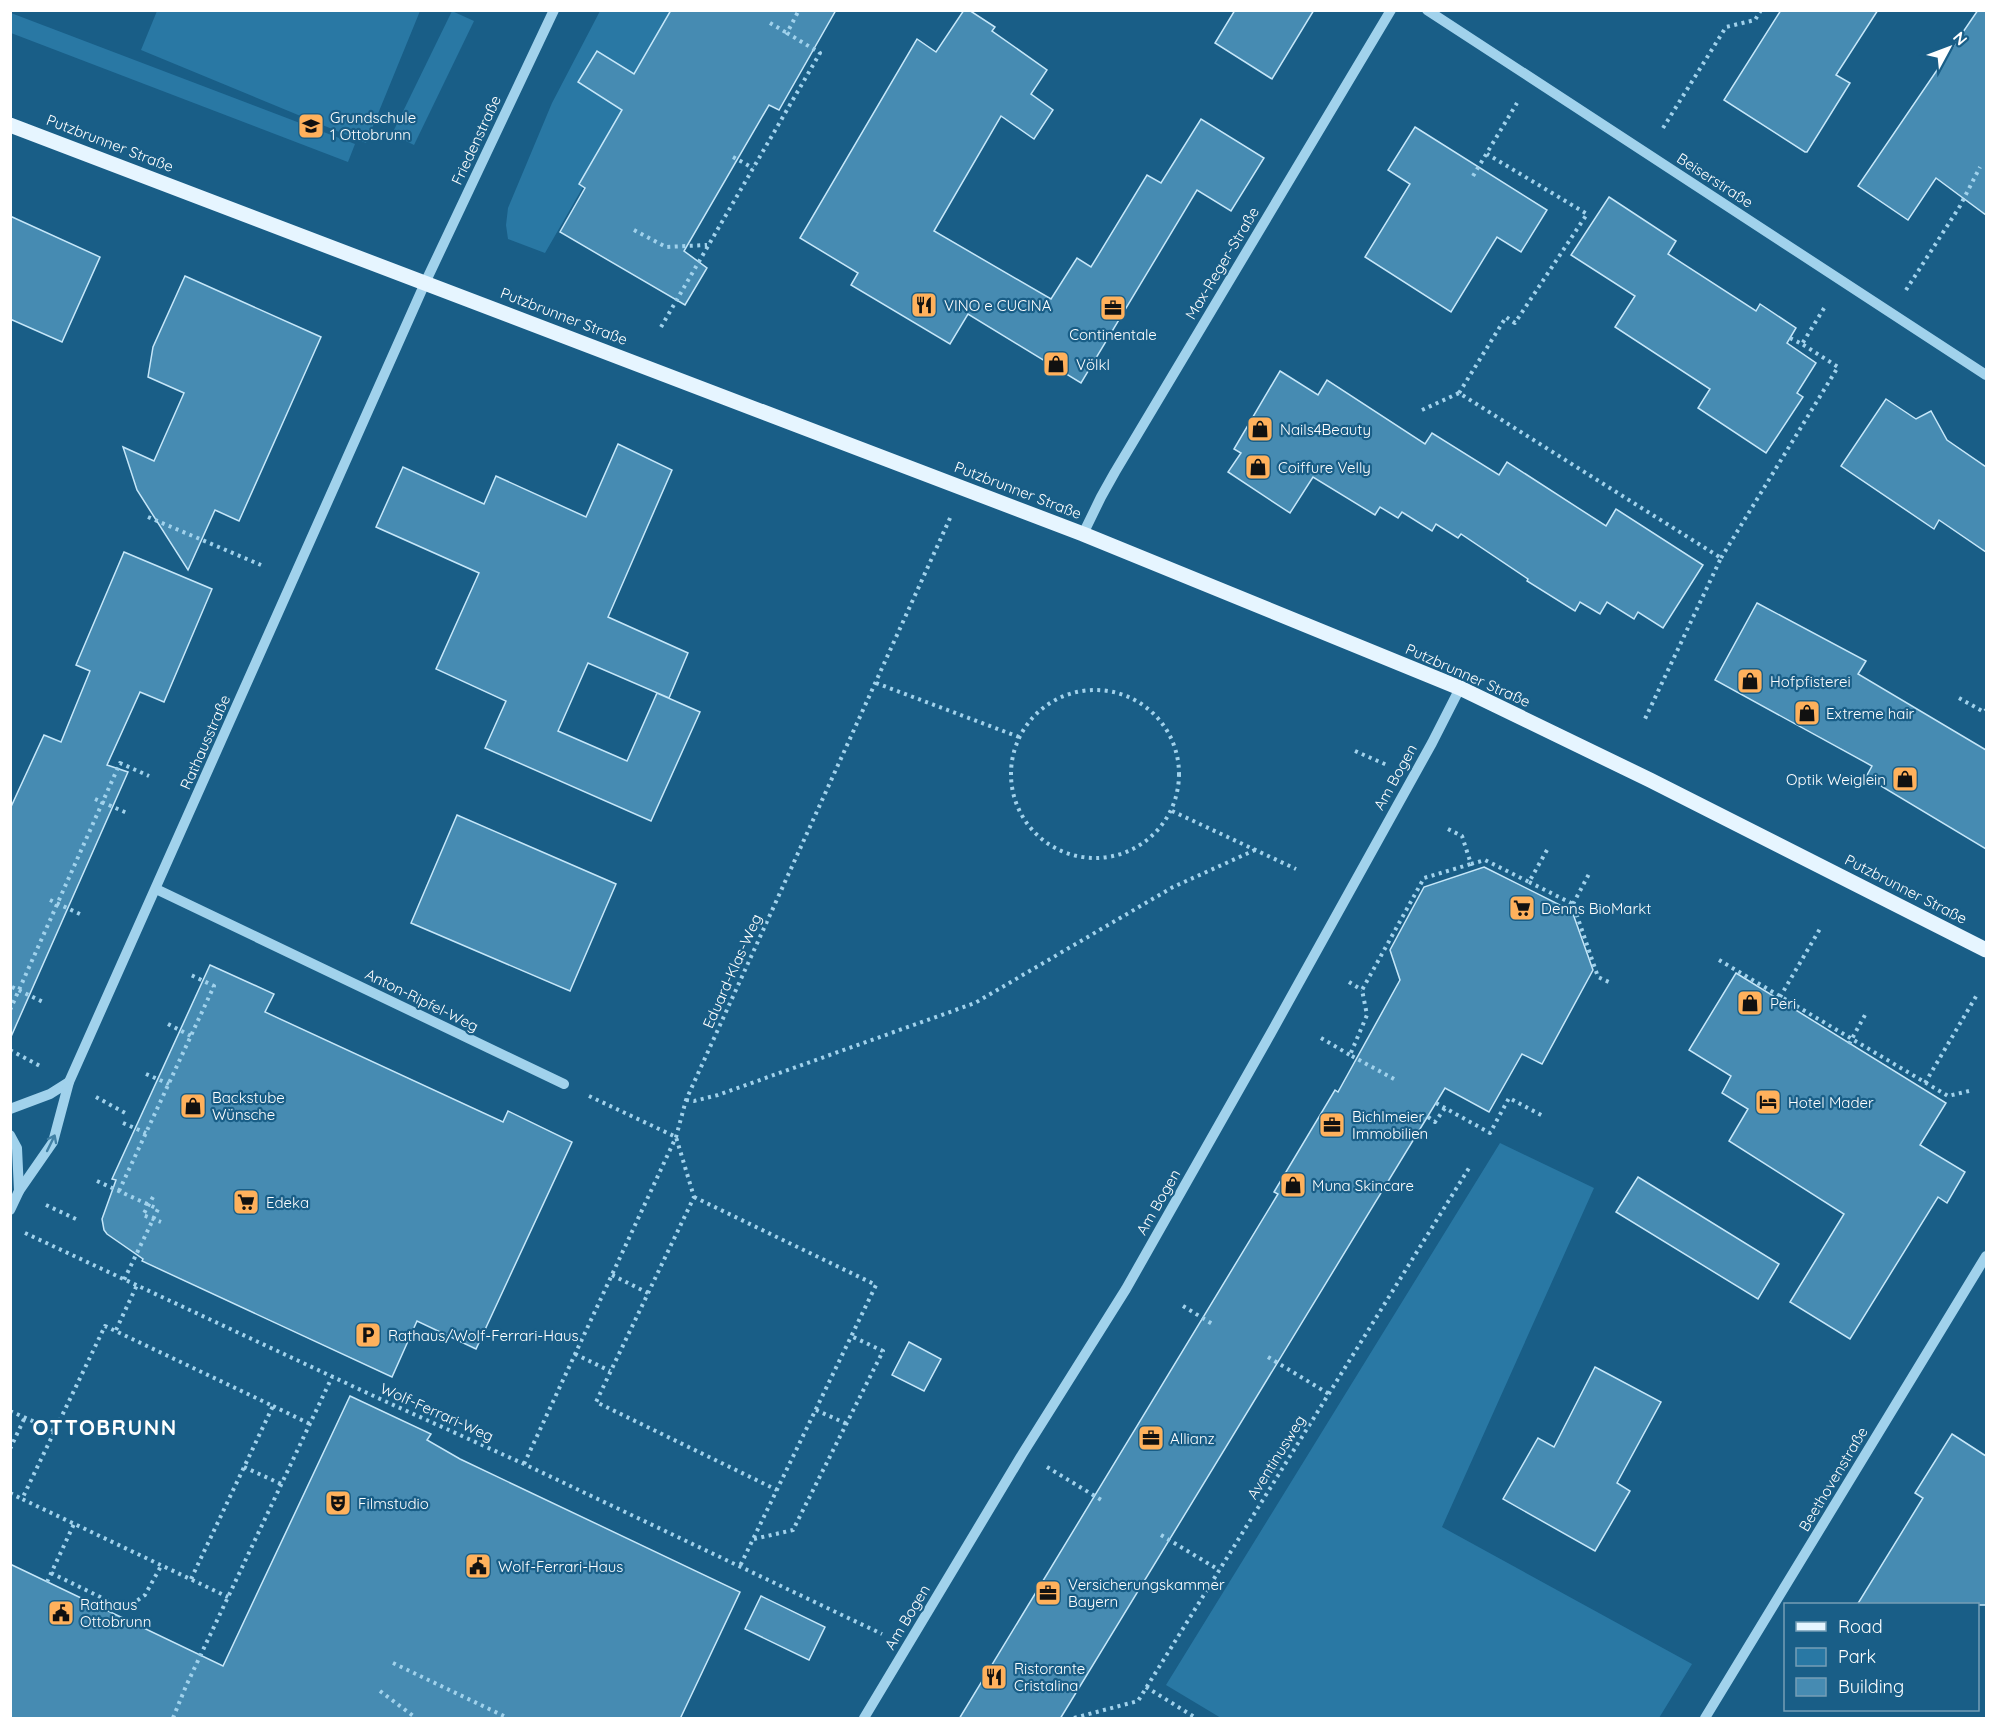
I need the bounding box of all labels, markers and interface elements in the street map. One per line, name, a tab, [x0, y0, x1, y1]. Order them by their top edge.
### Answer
north arrow	[1919, 18, 1979, 78]
text: N	[1949, 27, 1972, 49]
street label: Friedenstraße	[447, 92, 505, 188]
place label: Grundschule 1 Ottobrunn	[330, 108, 416, 144]
street label: Putzbrunner Straße	[44, 110, 176, 176]
school or university icon: Grundschule 1 Ottobrunn	[296, 111, 326, 141]
street label: Beiserstraße	[1673, 148, 1757, 212]
street label: Max-Reger-Straße	[1181, 203, 1263, 323]
street label: Putzbrunner Straße	[498, 283, 630, 349]
restaurant icon: VINO e CUCINA	[909, 290, 939, 320]
office icon: Continentale	[1098, 293, 1128, 323]
place label: VINO e CUCINA	[944, 296, 1052, 315]
place label: Continentale	[1069, 325, 1157, 344]
shop icon: Völkl	[1041, 349, 1071, 379]
place label: Völkl	[1076, 355, 1110, 374]
shop icon: Nails4Beauty	[1245, 414, 1275, 444]
place label: Nails4Beauty	[1280, 420, 1371, 439]
shop icon: Coiffure Velly	[1243, 452, 1273, 482]
street label: Putzbrunner Straße	[952, 457, 1084, 523]
place label: Coiffure Velly	[1278, 458, 1371, 477]
street label: Putzbrunner Straße	[1403, 639, 1533, 711]
shop icon: Hofpfisterei	[1735, 666, 1765, 696]
place label: Hofpfisterei	[1770, 672, 1851, 691]
street label: Rathausstraße	[176, 692, 234, 792]
shop icon: Extreme hair	[1792, 698, 1822, 728]
place label: Extreme hair	[1826, 704, 1915, 723]
street label: Am Bogen	[1369, 741, 1421, 813]
shop icon: Optik Weiglein	[1890, 764, 1920, 794]
place label: Optik Weiglein	[1786, 770, 1886, 789]
street label: Putzbrunner Straße	[1842, 850, 1970, 928]
supermarket icon: Denns BioMarkt	[1507, 893, 1537, 923]
place label: Denns BioMarkt	[1541, 899, 1651, 918]
street label: Eduard-Klas-Weg	[698, 911, 766, 1031]
street label: Anton-Ripfel-Weg	[362, 964, 482, 1036]
shop icon: Peri	[1735, 988, 1765, 1018]
place label: Peri	[1770, 994, 1796, 1013]
hotel icon: Hotel Mader	[1753, 1087, 1783, 1117]
place label: Backstube Wünsche	[212, 1088, 285, 1124]
shop icon: Backstube Wünsche	[178, 1091, 208, 1121]
place label: Hotel Mader	[1788, 1093, 1874, 1112]
place label: Bichlmeier Immobilien	[1352, 1107, 1428, 1143]
office icon: Bichlmeier Immobilien	[1317, 1110, 1347, 1140]
one-way arrow	[46, 1134, 58, 1152]
street label: Am Bogen	[1132, 1166, 1184, 1238]
shop icon: Muna Skincare	[1278, 1170, 1308, 1200]
place label: Muna Skincare	[1312, 1176, 1414, 1195]
supermarket icon: Edeka	[231, 1187, 261, 1217]
place label: Edeka	[266, 1193, 309, 1212]
parking icon: Rathaus/Wolf-Ferrari-Haus	[353, 1320, 383, 1350]
place label: Rathaus/Wolf-Ferrari-Haus	[388, 1326, 579, 1345]
street label: Wolf-Ferrari-Weg	[377, 1378, 497, 1446]
street label: Aventinusweg	[1243, 1411, 1309, 1503]
district label: OTTOBRUNN	[32, 1414, 178, 1440]
office icon: Allianz	[1136, 1423, 1166, 1453]
street label: Beethovenstraße	[1794, 1423, 1872, 1535]
place label: Allianz	[1170, 1429, 1215, 1448]
theatre icon: Filmstudio	[323, 1488, 353, 1518]
place label: Filmstudio	[358, 1494, 429, 1513]
public building icon: Wolf-Ferrari-Haus	[463, 1551, 493, 1581]
place label: Wolf-Ferrari-Haus	[498, 1557, 623, 1576]
place label: Versicherungskammer Bayern	[1068, 1575, 1225, 1611]
office icon: Versicherungskammer Bayern	[1033, 1578, 1063, 1608]
street label: Am Bogen	[880, 1581, 934, 1653]
place label: Rathaus Ottobrunn	[80, 1595, 151, 1631]
public building icon: Rathaus Ottobrunn	[46, 1598, 76, 1628]
legend	[1784, 1603, 1979, 1711]
text: Road	[1838, 1615, 1883, 1638]
text: Park	[1838, 1645, 1876, 1668]
place label: Ristorante Cristalina	[1014, 1659, 1085, 1695]
restaurant icon: Ristorante Cristalina	[979, 1662, 1009, 1692]
text: Building	[1838, 1675, 1904, 1698]

